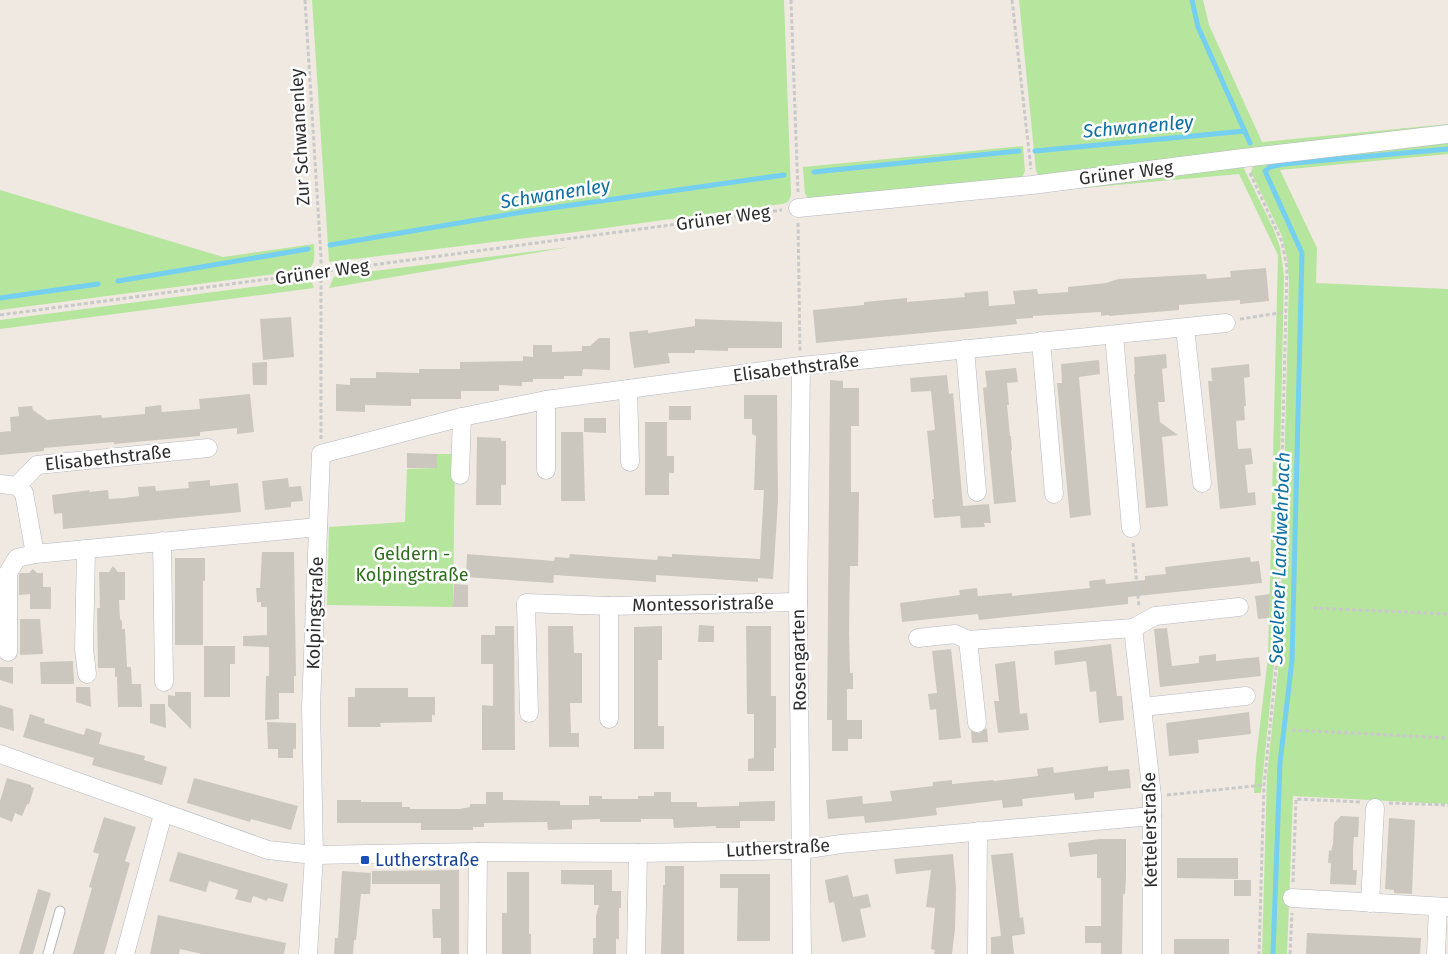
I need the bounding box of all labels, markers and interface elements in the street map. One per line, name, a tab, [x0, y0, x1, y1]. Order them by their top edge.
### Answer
street label: Zur Schwanenley	[285, 68, 315, 206]
water label: Schwanenley	[1081, 110, 1195, 143]
street label: Grüner Weg	[1078, 156, 1175, 190]
water label: Schwanenley	[498, 173, 612, 214]
street label: Grüner Weg	[675, 200, 772, 235]
street label: Grüner Weg	[274, 254, 371, 289]
street label: Elisabethstraße	[732, 349, 860, 387]
street label: Elisabethstraße	[44, 440, 172, 476]
water label: Sevelener Landwehrbach	[1264, 451, 1295, 666]
park label: Geldern - Kolpingstraße	[355, 543, 469, 586]
street label: Kolpingstraße	[302, 556, 328, 670]
street label: Montessoristraße	[632, 592, 774, 616]
street label: Rosengarten	[787, 609, 811, 711]
street label: Kettelerstraße	[1138, 772, 1162, 888]
street label: Lutherstraße	[725, 834, 831, 862]
place label: Lutherstraße	[375, 849, 479, 871]
marker: Lutherstraße	[359, 854, 371, 866]

